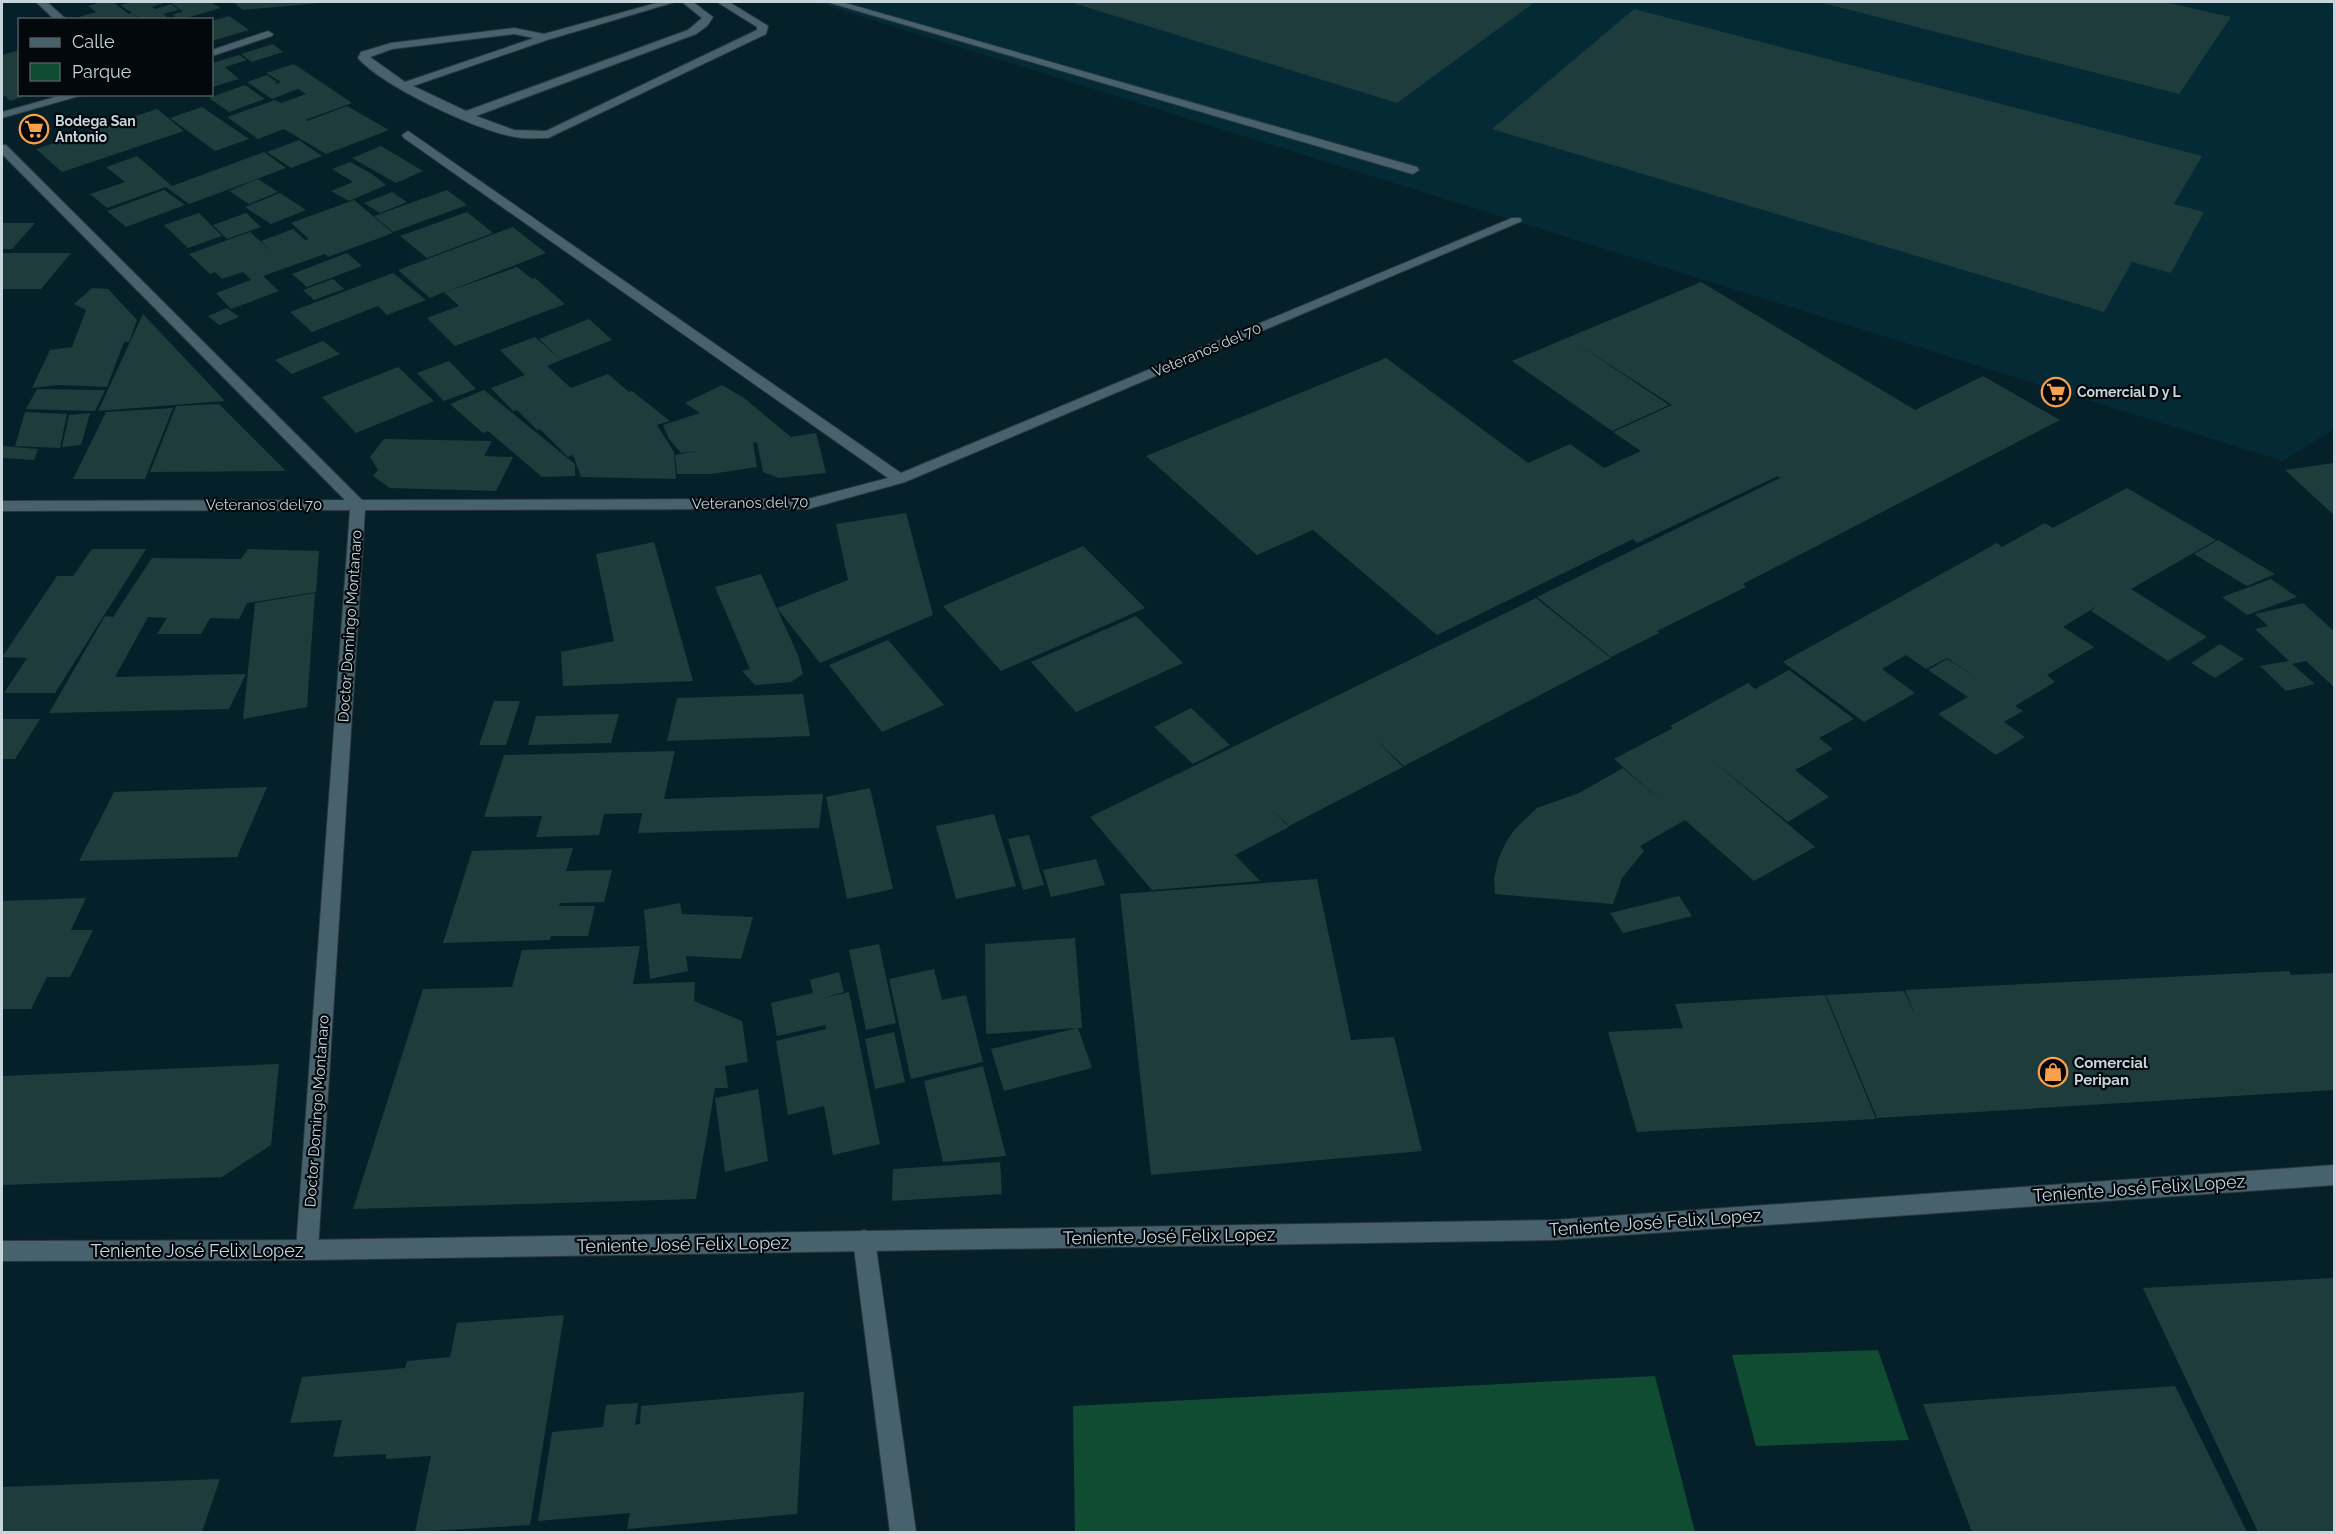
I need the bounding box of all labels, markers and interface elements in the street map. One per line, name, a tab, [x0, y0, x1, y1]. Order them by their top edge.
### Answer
legend	[18, 18, 213, 96]
text: Calle	[72, 31, 115, 52]
text: Parque	[72, 61, 132, 82]
supermarket icon: Bodega San Antonio	[18, 113, 50, 145]
place label: Bodega San Antonio	[55, 113, 136, 145]
street label: Veteranos del 70	[1150, 319, 1264, 381]
supermarket icon: Comercial D y L	[2040, 376, 2072, 408]
place label: Comercial D y L	[2077, 384, 2181, 400]
street label: Veteranos del 70	[692, 493, 808, 513]
street label: Veteranos del 70	[206, 496, 322, 514]
street label: Doctor Domingo Montanaro	[334, 529, 366, 723]
street label: Doctor Domingo Montanaro	[301, 1014, 333, 1208]
place label: Comercial Peripan	[2074, 1054, 2148, 1089]
shop icon: Comercial Peripan	[2037, 1056, 2069, 1088]
street label: Teniente José Felix Lopez	[2032, 1170, 2246, 1206]
street label: Teniente José Felix Lopez	[1548, 1204, 1762, 1240]
street label: Teniente José Felix Lopez	[1062, 1224, 1276, 1248]
street label: Teniente José Felix Lopez	[576, 1232, 790, 1256]
street label: Teniente José Felix Lopez	[91, 1240, 304, 1261]

